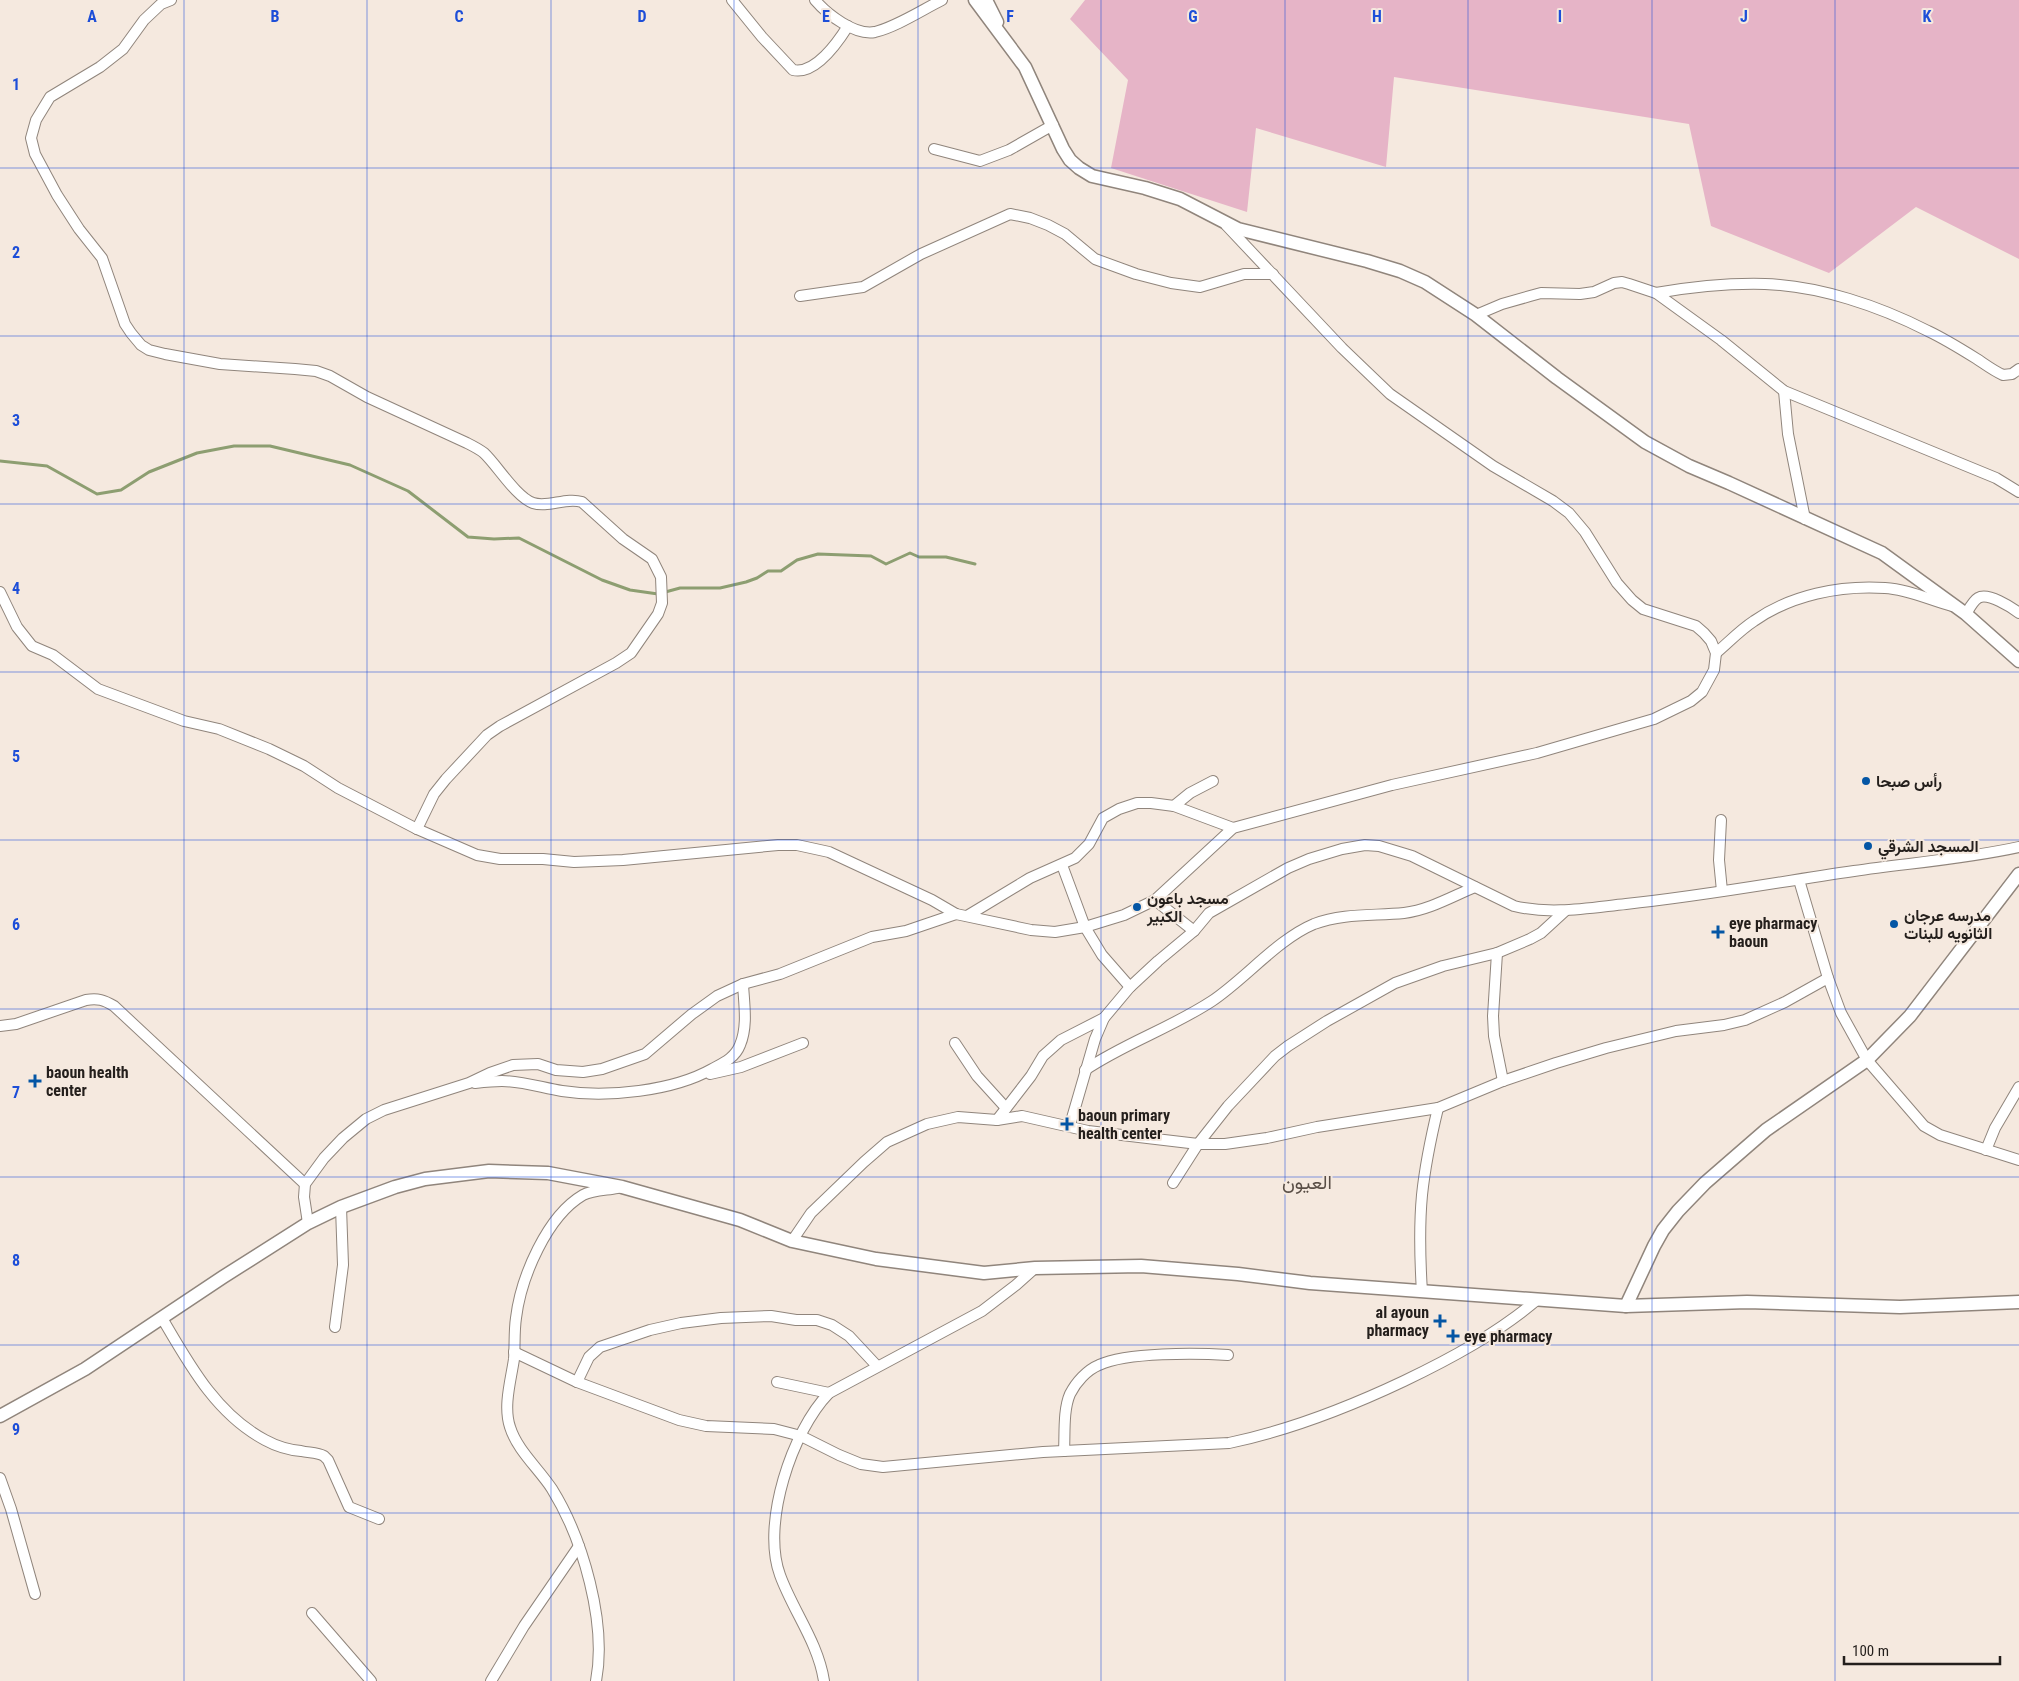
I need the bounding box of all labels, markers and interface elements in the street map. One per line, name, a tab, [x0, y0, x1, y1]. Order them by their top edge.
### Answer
text: A	[87, 7, 97, 26]
text: B	[271, 7, 280, 26]
text: C	[454, 7, 464, 26]
text: D	[637, 7, 647, 26]
text: E	[822, 7, 830, 26]
text: F	[1006, 7, 1014, 26]
text: G	[1188, 7, 1198, 26]
text: H	[1372, 7, 1382, 26]
text: I	[1558, 7, 1562, 26]
text: J	[1740, 7, 1748, 26]
text: K	[1923, 7, 1932, 26]
text: 1	[12, 75, 20, 94]
text: 2	[12, 243, 20, 262]
text: 3	[12, 411, 20, 430]
text: 4	[12, 579, 20, 598]
text: 5	[12, 747, 20, 766]
place label: رأس صبحا	[1876, 772, 1942, 792]
marker: رأس صبحا	[1860, 775, 1872, 787]
place label: المسجد الشرقي	[1878, 837, 1979, 860]
marker: المسجد الشرقي	[1862, 840, 1874, 852]
place label: مسجد باعون الكبير	[1146, 889, 1229, 927]
marker: مسجد باعون الكبير	[1131, 901, 1143, 913]
place label: مدرسه عرجان الثانويه للبنات	[1904, 906, 1992, 944]
place label: eye pharmacy baoun	[1729, 914, 1817, 951]
text: 6	[12, 915, 20, 934]
marker: مدرسه عرجان الثانويه للبنات	[1888, 918, 1900, 930]
marker: eye pharmacy baoun	[1711, 925, 1725, 939]
place label: baoun health center	[46, 1063, 129, 1100]
marker: baoun health center	[28, 1074, 42, 1088]
text: 7	[12, 1083, 20, 1102]
place label: baoun primary health center	[1078, 1106, 1170, 1143]
marker: baoun primary health center	[1060, 1117, 1074, 1131]
district label: العيون	[1282, 1171, 1332, 1194]
text: 8	[12, 1251, 20, 1270]
place label: al ayoun pharmacy	[1366, 1303, 1429, 1340]
marker: al ayoun pharmacy	[1433, 1314, 1447, 1328]
place label: eye pharmacy	[1464, 1327, 1552, 1346]
marker: eye pharmacy	[1446, 1329, 1460, 1343]
text: 9	[12, 1420, 20, 1439]
scale bar	[1844, 1634, 2000, 1666]
text: 100 m	[1852, 1642, 1889, 1660]

